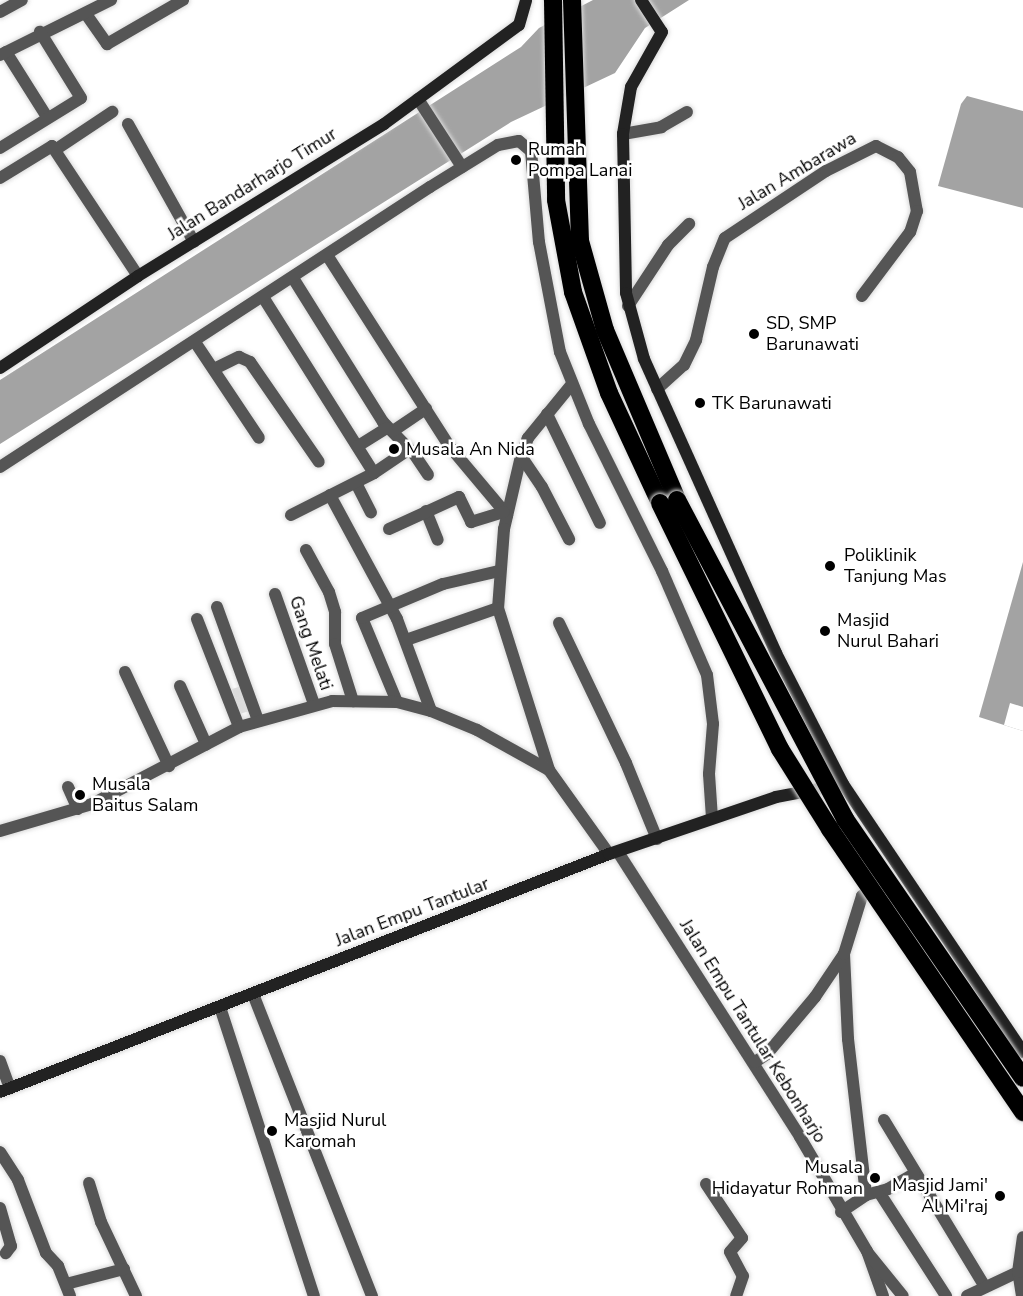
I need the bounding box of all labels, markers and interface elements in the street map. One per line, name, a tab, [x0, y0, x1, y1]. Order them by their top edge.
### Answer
street label: Jalan Bandarharjo Timur	[163, 123, 341, 245]
street label: Jalan Ambarawa	[734, 127, 860, 215]
place label: Rumah Pompa Lanai	[528, 139, 632, 182]
marker: Rumah Pompa Lanai	[509, 153, 523, 167]
place label: SD, SMP Barunawati	[766, 313, 859, 356]
marker: SD, SMP Barunawati	[747, 327, 761, 341]
place label: TK Barunawati	[712, 392, 832, 414]
marker: TK Barunawati	[693, 396, 707, 410]
place label: Musala An Nida	[406, 438, 535, 460]
marker: Musala An Nida	[387, 442, 401, 456]
place label: Poliklinik Tanjung Mas	[844, 545, 947, 588]
marker: Poliklinik Tanjung Mas	[821, 557, 839, 575]
street label: Gang Melati	[285, 593, 337, 693]
place label: Masjid Nurul Bahari	[837, 610, 939, 652]
marker: Masjid Nurul Bahari	[818, 624, 832, 638]
place label: Musala Baitus Salam	[92, 774, 198, 816]
marker: Musala Baitus Salam	[73, 788, 87, 802]
street label: Jalan Empu Tantular	[332, 873, 492, 951]
street label: Jalan Empu Tantular Kebonharjo	[675, 915, 831, 1147]
place label: Masjid Nurul Karomah	[284, 1110, 386, 1152]
marker: Masjid Nurul Karomah	[265, 1124, 279, 1138]
place label: Musala Hidayatur Rohman	[712, 1157, 863, 1200]
marker: Musala Hidayatur Rohman	[868, 1171, 882, 1185]
place label: Masjid Jami' Al Mi'raj	[892, 1175, 988, 1218]
marker: Masjid Jami' Al Mi'raj	[993, 1189, 1007, 1203]

